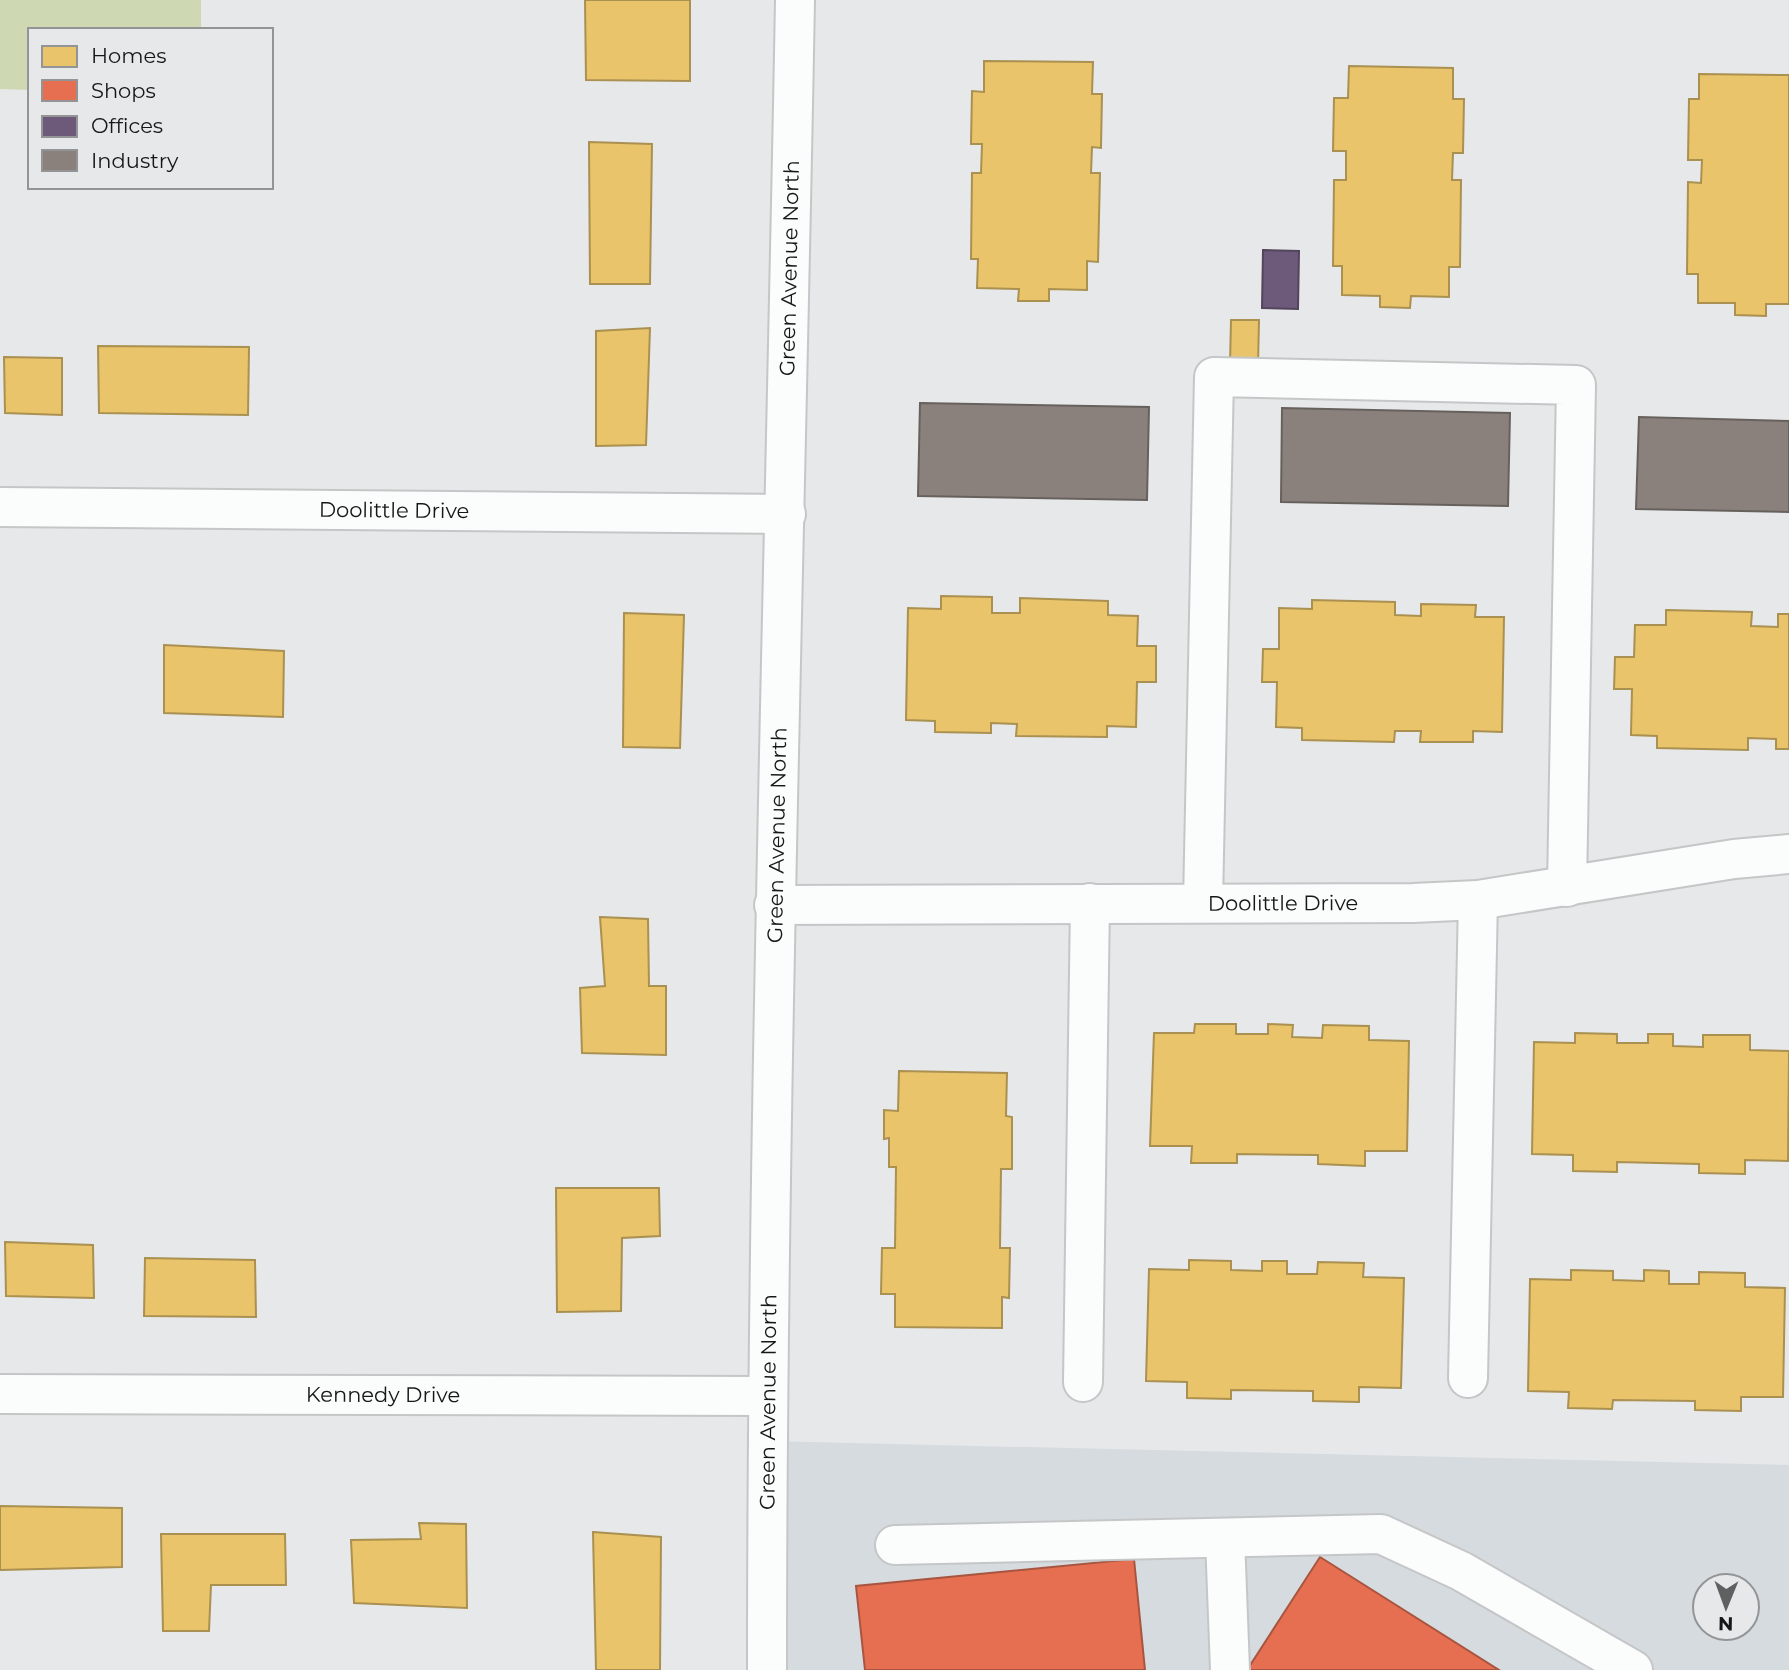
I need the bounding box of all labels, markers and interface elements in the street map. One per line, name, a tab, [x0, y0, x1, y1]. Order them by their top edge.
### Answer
legend	[28, 28, 273, 189]
text: Homes	[91, 43, 166, 68]
text: Shops	[91, 78, 156, 103]
text: Offices	[91, 113, 163, 138]
text: Industry	[91, 148, 179, 173]
street label: Green Avenue North	[774, 160, 804, 376]
street label: Doolittle Drive	[319, 497, 469, 523]
street label: Green Avenue North	[762, 727, 792, 943]
street label: Doolittle Drive	[1208, 890, 1358, 916]
street label: Green Avenue North	[754, 1294, 781, 1510]
street label: Kennedy Drive	[306, 1382, 460, 1407]
north arrow	[1691, 1572, 1761, 1642]
text: N	[1718, 1612, 1734, 1635]

